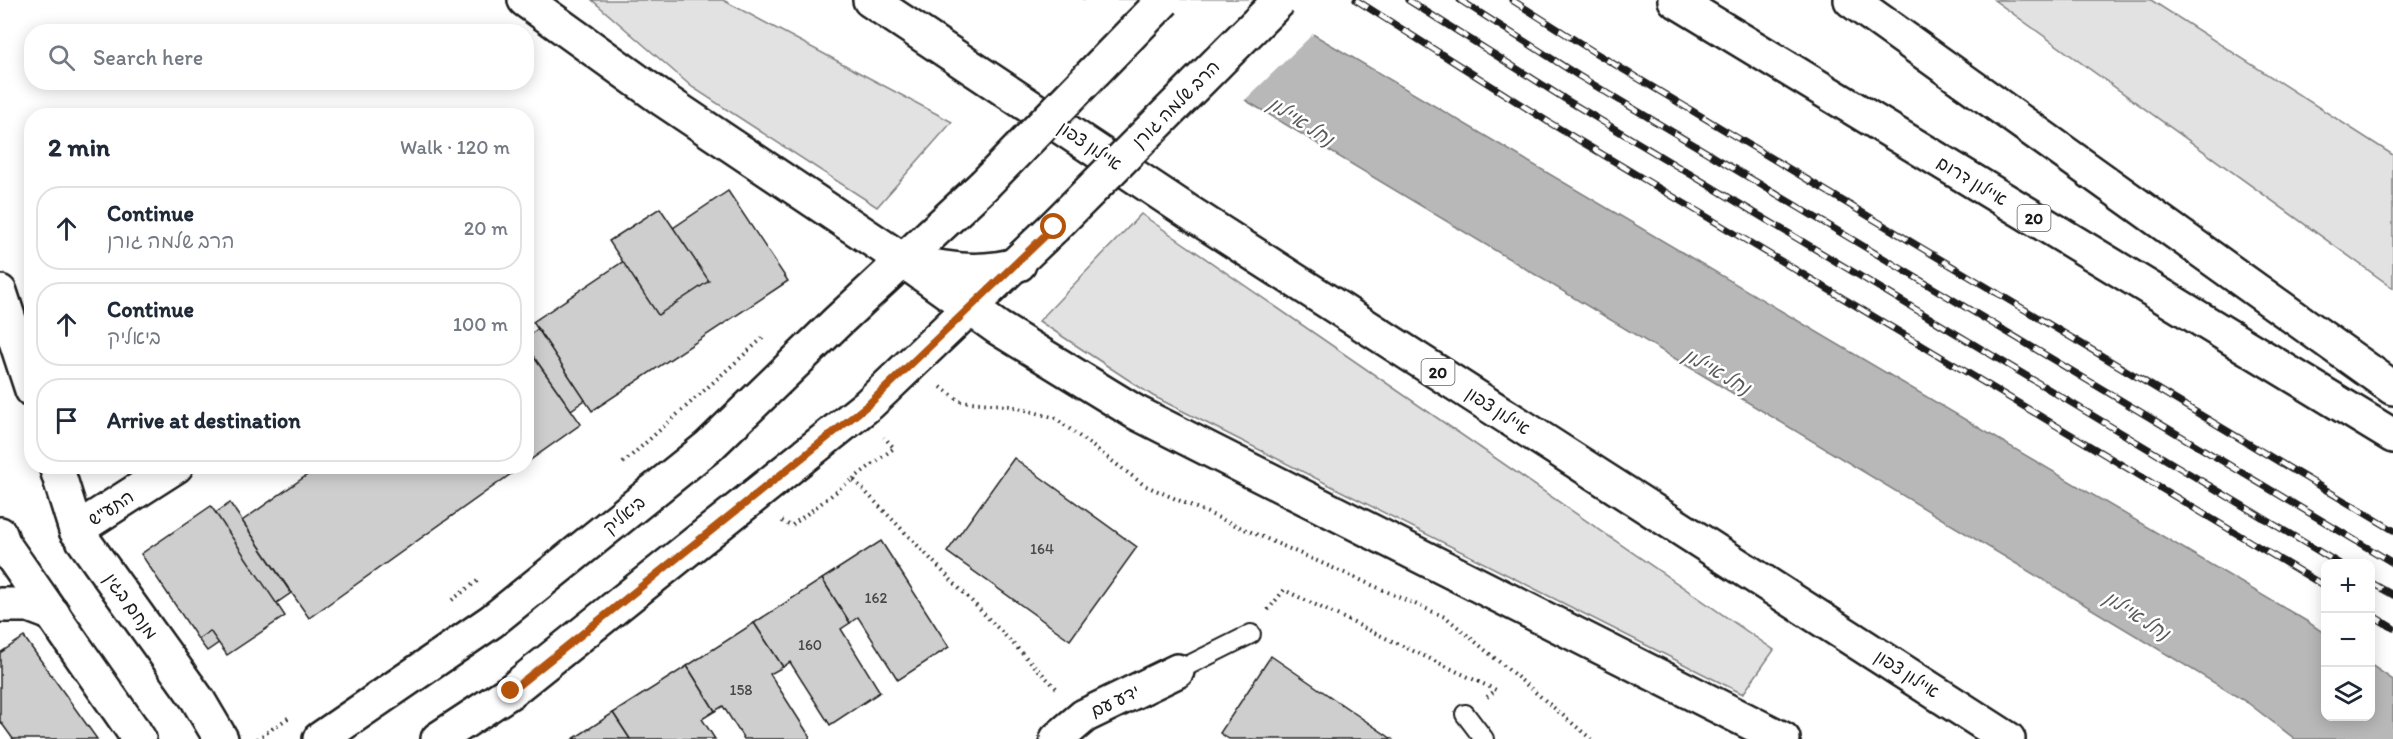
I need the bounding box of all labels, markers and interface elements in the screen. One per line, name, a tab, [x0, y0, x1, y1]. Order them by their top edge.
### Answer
search box	[24, 24, 534, 90]
icon: search	[45, 41, 78, 74]
text: Search here	[93, 44, 203, 71]
street label: הרב שלמה גורן	[1128, 56, 1224, 152]
water label: נחל איילון	[1263, 91, 1339, 152]
street label: איילון צפון	[1054, 117, 1126, 175]
text: 2 min	[48, 131, 110, 163]
text: Walk · 120 m	[400, 135, 510, 159]
street label: איילון דרום	[1933, 151, 2011, 211]
text: Continue	[107, 200, 194, 227]
road number: 20	[2018, 205, 2050, 231]
icon: ahead	[50, 212, 83, 245]
route start	[1040, 213, 1066, 239]
text: 20 m	[464, 216, 508, 240]
text: הרב שלמה גורן	[107, 229, 234, 253]
text: Continue	[107, 296, 194, 323]
icon: ahead	[50, 308, 83, 341]
text: 100 m	[453, 312, 508, 336]
text: ביאליק	[107, 325, 161, 349]
water label: נחל איילון	[1679, 342, 1756, 401]
road number: 20	[1422, 359, 1454, 385]
street label: איילון צפון	[1462, 382, 1534, 440]
icon: arrive	[50, 404, 83, 437]
text: Arrive at destination	[107, 407, 301, 434]
street label: התע"ש	[84, 485, 138, 531]
street label: ביאליק	[598, 491, 650, 539]
house number: 164	[1030, 540, 1054, 558]
map controls	[2321, 559, 2375, 721]
button: +	[2321, 559, 2375, 613]
street label: מנחם בגין	[100, 569, 162, 643]
water label: נחל איילון	[2099, 585, 2175, 646]
house number: 162	[865, 589, 887, 607]
button: −	[2321, 613, 2375, 667]
house number: 160	[798, 636, 822, 654]
street label: איילון צפון	[1871, 645, 1943, 703]
button: layers	[2321, 667, 2375, 721]
route end	[497, 677, 523, 703]
street label: ידע עם	[1087, 680, 1143, 722]
house number: 158	[729, 681, 753, 699]

